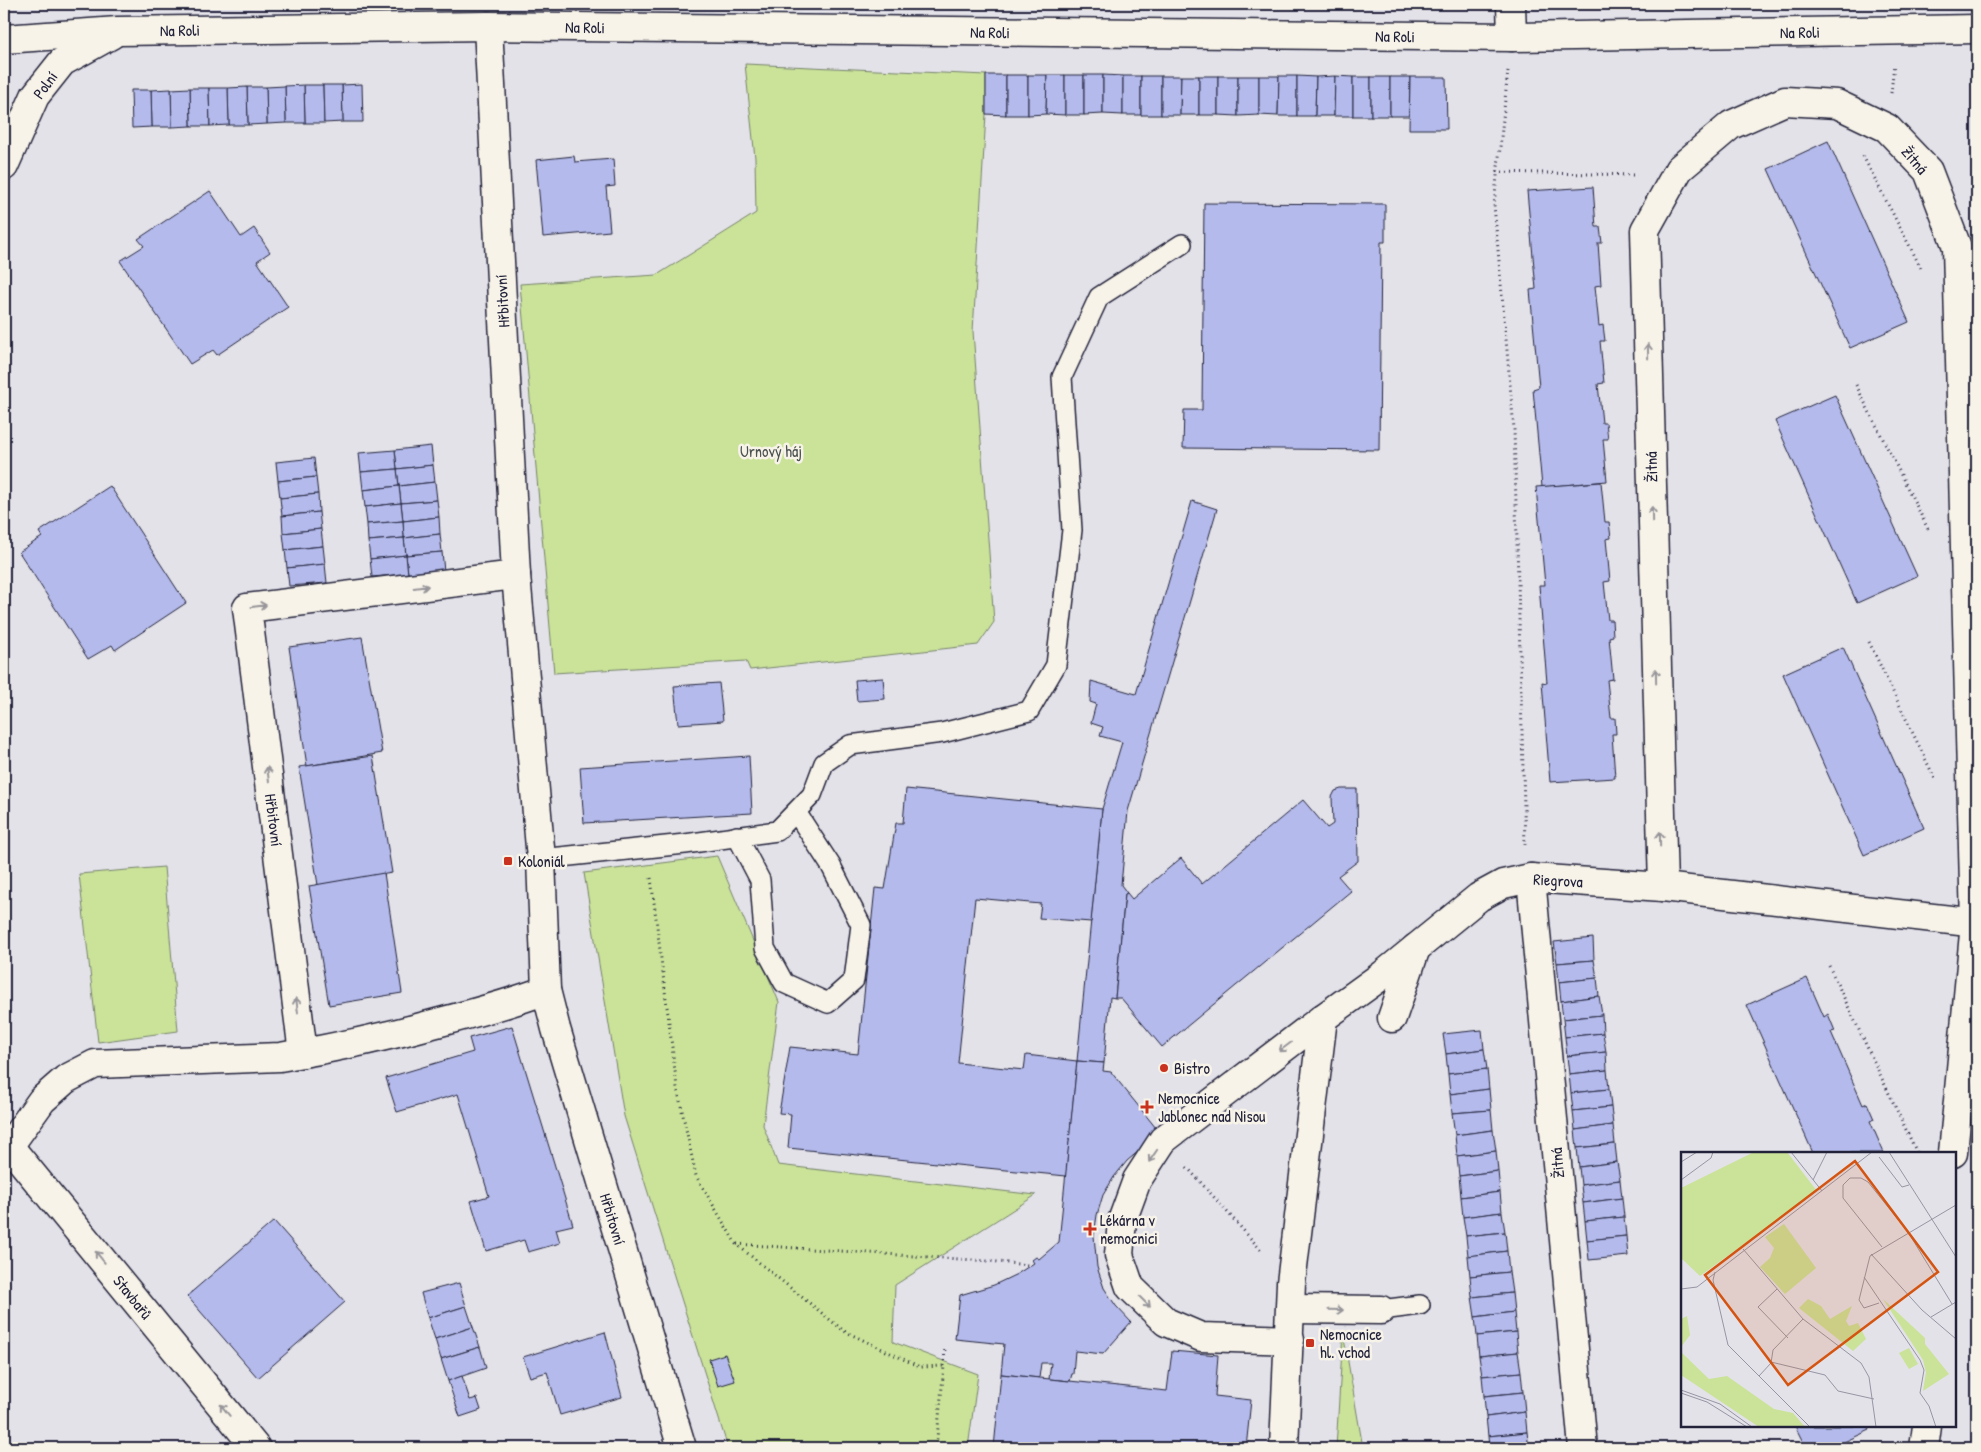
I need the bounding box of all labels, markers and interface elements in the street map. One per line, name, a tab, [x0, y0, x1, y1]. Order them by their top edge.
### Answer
street label: Na Roli	[565, 16, 605, 38]
street label: Na Roli	[160, 19, 200, 41]
street label: Na Roli	[970, 21, 1010, 43]
street label: Na Roli	[1780, 21, 1820, 43]
street label: Na Roli	[1375, 25, 1415, 47]
street label: Polní	[28, 67, 62, 103]
street label: Žitná	[1897, 141, 1933, 179]
street label: Hřbitovní	[490, 274, 514, 328]
one-way arrow	[1643, 344, 1653, 360]
park label: Urnový háj	[740, 440, 802, 462]
street label: Žitná	[1640, 451, 1662, 483]
one-way arrow	[1647, 506, 1657, 522]
one-way arrow	[412, 582, 428, 592]
one-way arrow	[251, 601, 267, 611]
one-way arrow	[1652, 669, 1661, 685]
one-way arrow	[263, 766, 273, 782]
street label: Hřbitovní	[260, 792, 288, 848]
one-way arrow	[1656, 831, 1665, 847]
place label: Koloniál	[518, 850, 566, 872]
marker: Koloniál	[502, 855, 514, 867]
street label: Riegrova	[1533, 868, 1583, 892]
one-way arrow	[292, 997, 302, 1013]
one-way arrow	[1279, 1042, 1292, 1053]
place label: Bistro	[1174, 1057, 1211, 1079]
marker: Bistro	[1158, 1062, 1170, 1074]
place label: Nemocnice Jablonec nad Nisou	[1158, 1087, 1266, 1127]
marker: Nemocnice Jablonec nad Nisou	[1140, 1100, 1154, 1114]
street label: Žitná	[1545, 1147, 1569, 1179]
one-way arrow	[1148, 1148, 1158, 1162]
inset map	[1681, 1152, 1956, 1427]
street label: Hřbitovní	[595, 1190, 631, 1248]
place label: Lékárna v nemocnici	[1100, 1209, 1158, 1249]
marker: Lékárna v nemocnici	[1084, 1223, 1096, 1235]
one-way arrow	[95, 1251, 106, 1264]
street label: Stavbařů	[108, 1270, 158, 1324]
one-way arrow	[1139, 1296, 1152, 1308]
one-way arrow	[1328, 1305, 1344, 1314]
place label: Nemocnice hl. vchod	[1320, 1323, 1382, 1363]
marker: Nemocnice hl. vchod	[1304, 1337, 1316, 1349]
one-way arrow	[220, 1404, 231, 1417]

